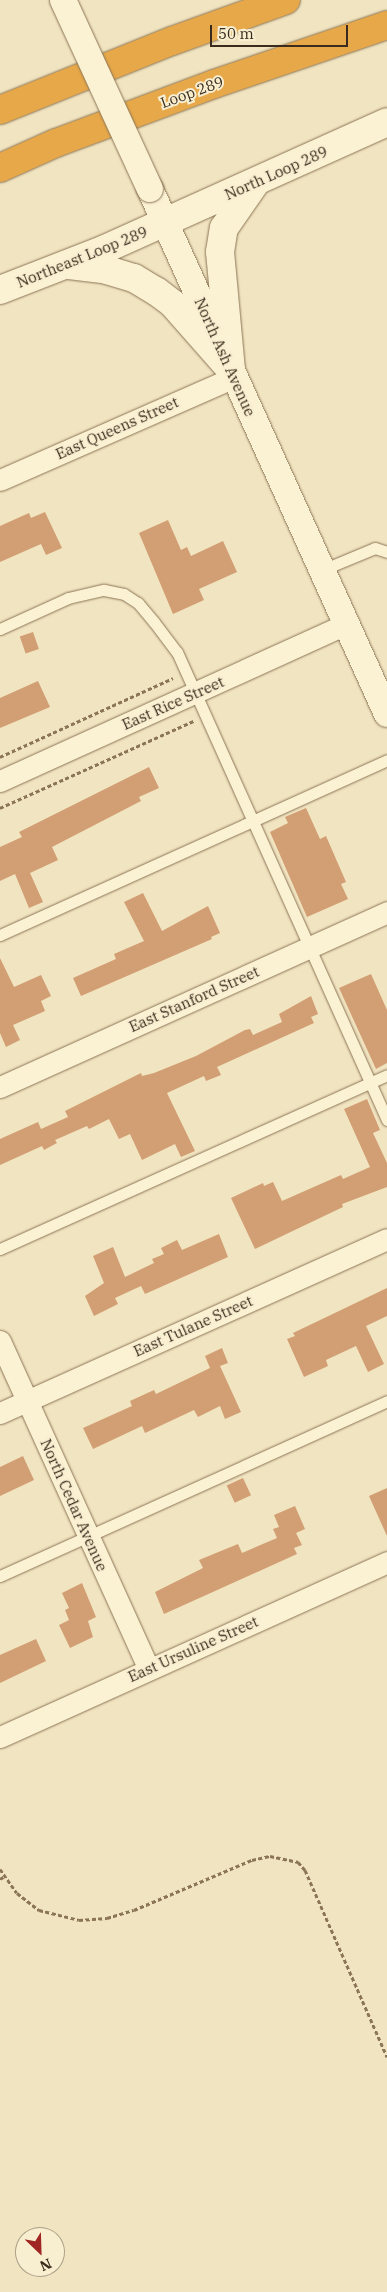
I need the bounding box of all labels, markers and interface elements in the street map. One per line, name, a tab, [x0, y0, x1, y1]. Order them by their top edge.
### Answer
scale bar	[212, 15, 350, 47]
text: 50 m	[218, 24, 254, 43]
street label: Loop 289	[158, 72, 226, 112]
street label: North Loop 289	[222, 142, 330, 204]
street label: Northeast Loop 289	[14, 223, 150, 291]
street label: North Ash Avenue	[191, 295, 259, 419]
street label: East Queens Street	[53, 393, 181, 463]
street label: East Rice Street	[119, 672, 227, 734]
street label: East Stanford Street	[126, 962, 262, 1036]
street label: East Tulane Street	[131, 1292, 255, 1360]
street label: North Cedar Avenue	[37, 1436, 111, 1574]
street label: East Ursuline Street	[125, 1612, 261, 1686]
north arrow	[15, 2227, 65, 2277]
text: N	[37, 2254, 54, 2275]

